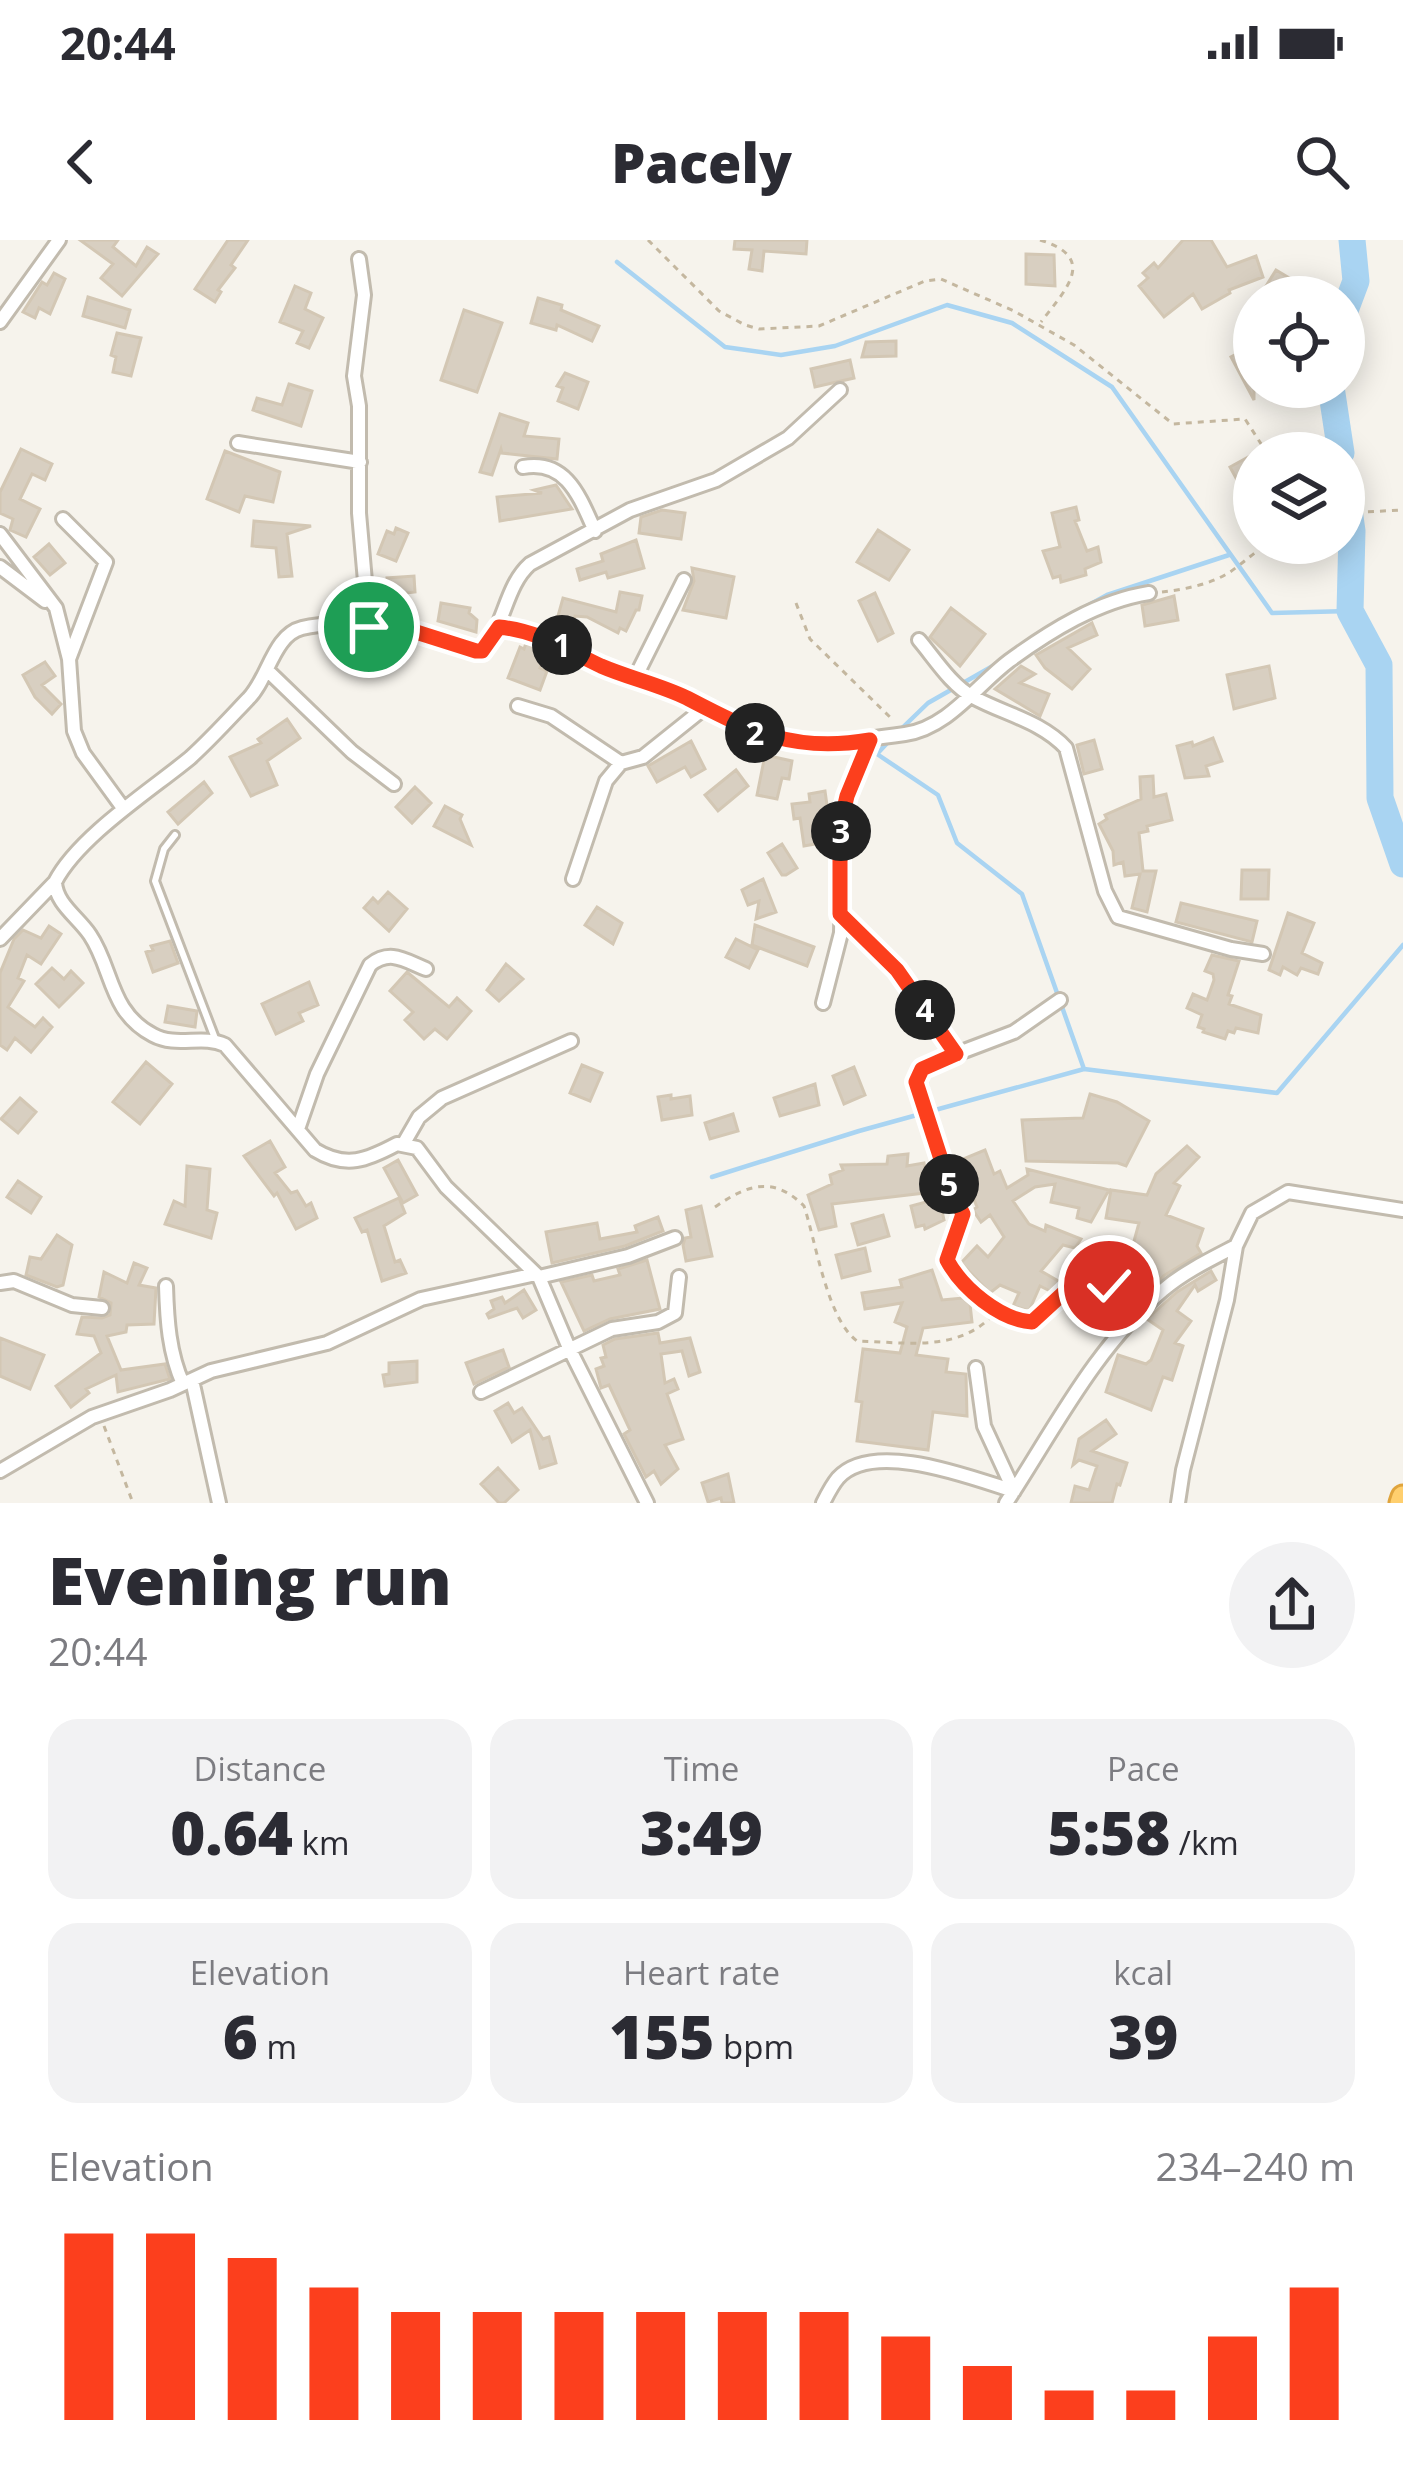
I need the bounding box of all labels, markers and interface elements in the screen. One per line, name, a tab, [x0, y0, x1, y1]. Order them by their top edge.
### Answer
text: 20:44	[60, 12, 176, 73]
text: Pacely	[611, 125, 792, 199]
icon: back	[48, 129, 114, 195]
icon: search	[1289, 129, 1355, 195]
map controls	[1233, 276, 1365, 564]
button: locate	[1233, 276, 1365, 408]
button: layers	[1233, 432, 1365, 564]
pin	[318, 576, 420, 678]
icon: arrive	[336, 594, 402, 660]
pin: 1	[532, 615, 592, 675]
text: 1	[553, 622, 571, 667]
pin: 2	[725, 703, 785, 763]
text: 2	[746, 710, 764, 755]
pin: 3	[811, 801, 871, 861]
text: 3	[832, 808, 850, 853]
pin: 4	[895, 980, 955, 1040]
text: 4	[916, 987, 934, 1032]
pin: 5	[919, 1154, 979, 1214]
text: 5	[940, 1161, 958, 1206]
pin	[1058, 1235, 1160, 1337]
icon: check	[1076, 1253, 1142, 1319]
text: Evening run	[48, 1534, 452, 1624]
button: share	[1229, 1542, 1355, 1668]
text: 20:44	[48, 1624, 147, 1677]
text: Distance	[193, 1746, 326, 1791]
text: Time	[664, 1746, 739, 1791]
text: Pace	[1107, 1746, 1179, 1791]
text: 0.64	[170, 1791, 293, 1873]
text: 3:49	[640, 1791, 763, 1873]
text: 5:58	[1047, 1791, 1170, 1873]
text: km	[293, 1820, 349, 1865]
text: /km	[1170, 1820, 1239, 1865]
text: Elevation	[190, 1950, 330, 1995]
text: Heart rate	[623, 1950, 780, 1995]
text: kcal	[1113, 1950, 1173, 1995]
text: 6	[223, 1995, 258, 2077]
text: 155	[609, 1995, 714, 2077]
text: 39	[1108, 1995, 1178, 2077]
text: m	[258, 2024, 297, 2069]
text: bpm	[714, 2024, 794, 2069]
text: Elevation	[48, 2139, 214, 2192]
text: 234–240 m	[1155, 2139, 1355, 2192]

